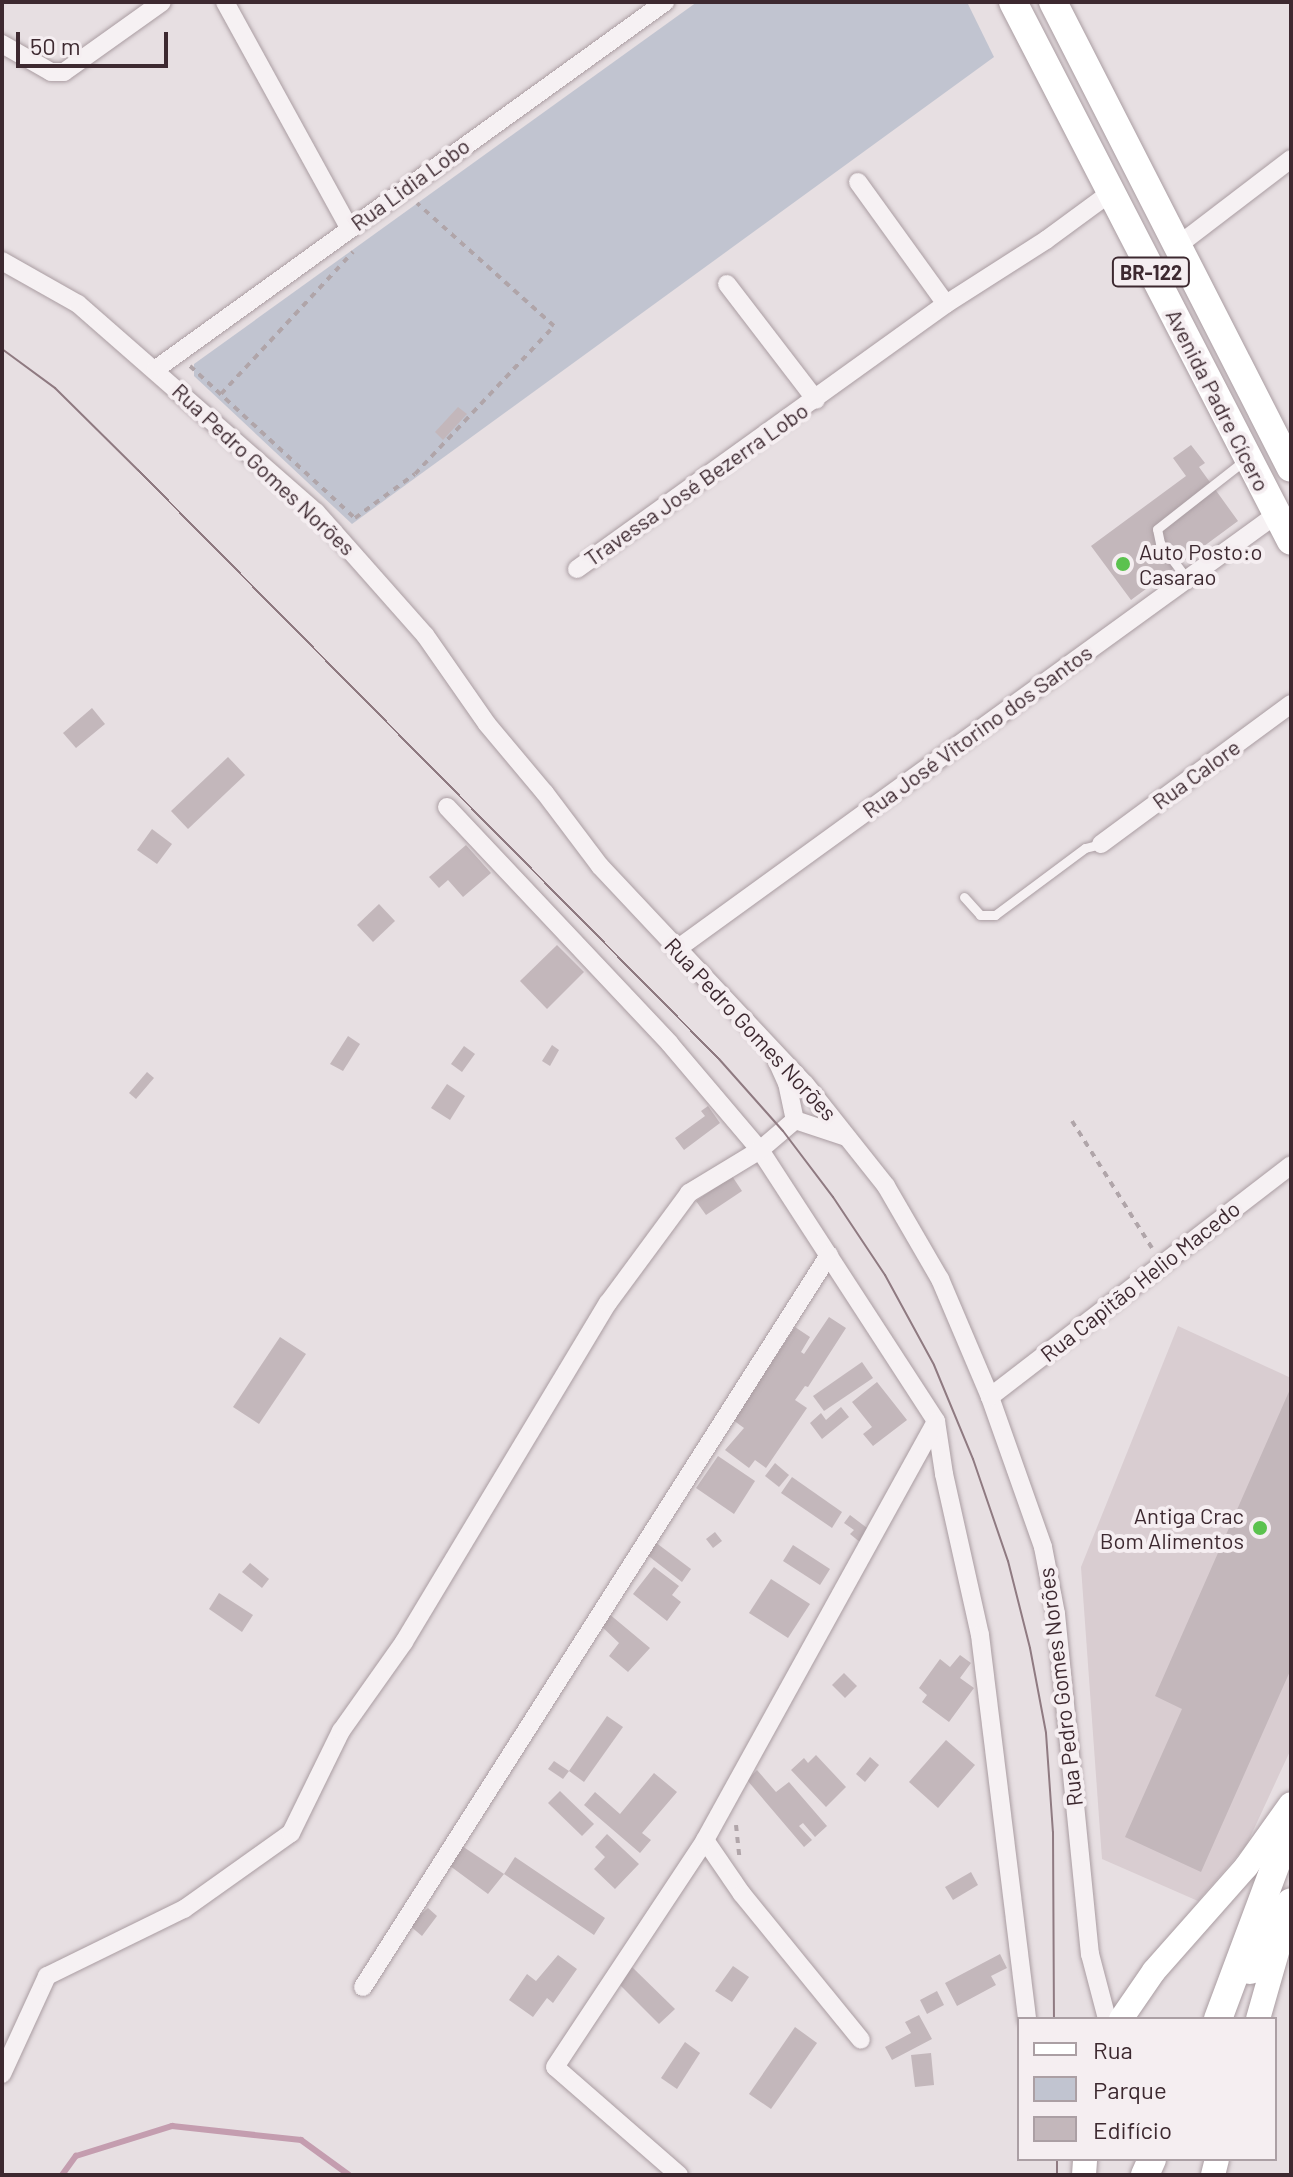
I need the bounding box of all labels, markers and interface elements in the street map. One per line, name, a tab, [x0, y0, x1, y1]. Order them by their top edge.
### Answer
scale bar	[20, 16, 172, 66]
text: 50 m	[30, 31, 81, 60]
street label: Rua Lidia Lobo	[345, 132, 475, 236]
road number: BR-122	[1111, 256, 1191, 288]
street label: Avenida Padre Cícero	[1161, 305, 1275, 495]
street label: Rua Pedro Gomes Norões	[167, 377, 361, 561]
street label: Travessa José Bezerra Lobo	[579, 397, 813, 571]
place label: Auto Posto:o Casarao	[1139, 538, 1263, 590]
marker: Auto Posto:o Casarao	[1114, 555, 1132, 573]
street label: Rua José Vitorino dos Santos	[857, 639, 1097, 823]
street label: Rua Calore	[1147, 733, 1245, 815]
street label: Rua Pedro Gomes Norões	[659, 932, 843, 1126]
street label: Rua Capitão Helio Macedo	[1035, 1195, 1245, 1367]
place label: Antiga Crac Bom Alimentos	[1100, 1502, 1244, 1554]
marker: Antiga Crac Bom Alimentos	[1251, 1519, 1269, 1537]
street label: Rua Pedro Gomes Norões	[1032, 1566, 1088, 1808]
legend	[1017, 2017, 1277, 2161]
text: Rua	[1093, 2035, 1133, 2064]
text: Parque	[1093, 2075, 1167, 2104]
text: Edifício	[1093, 2115, 1172, 2144]

